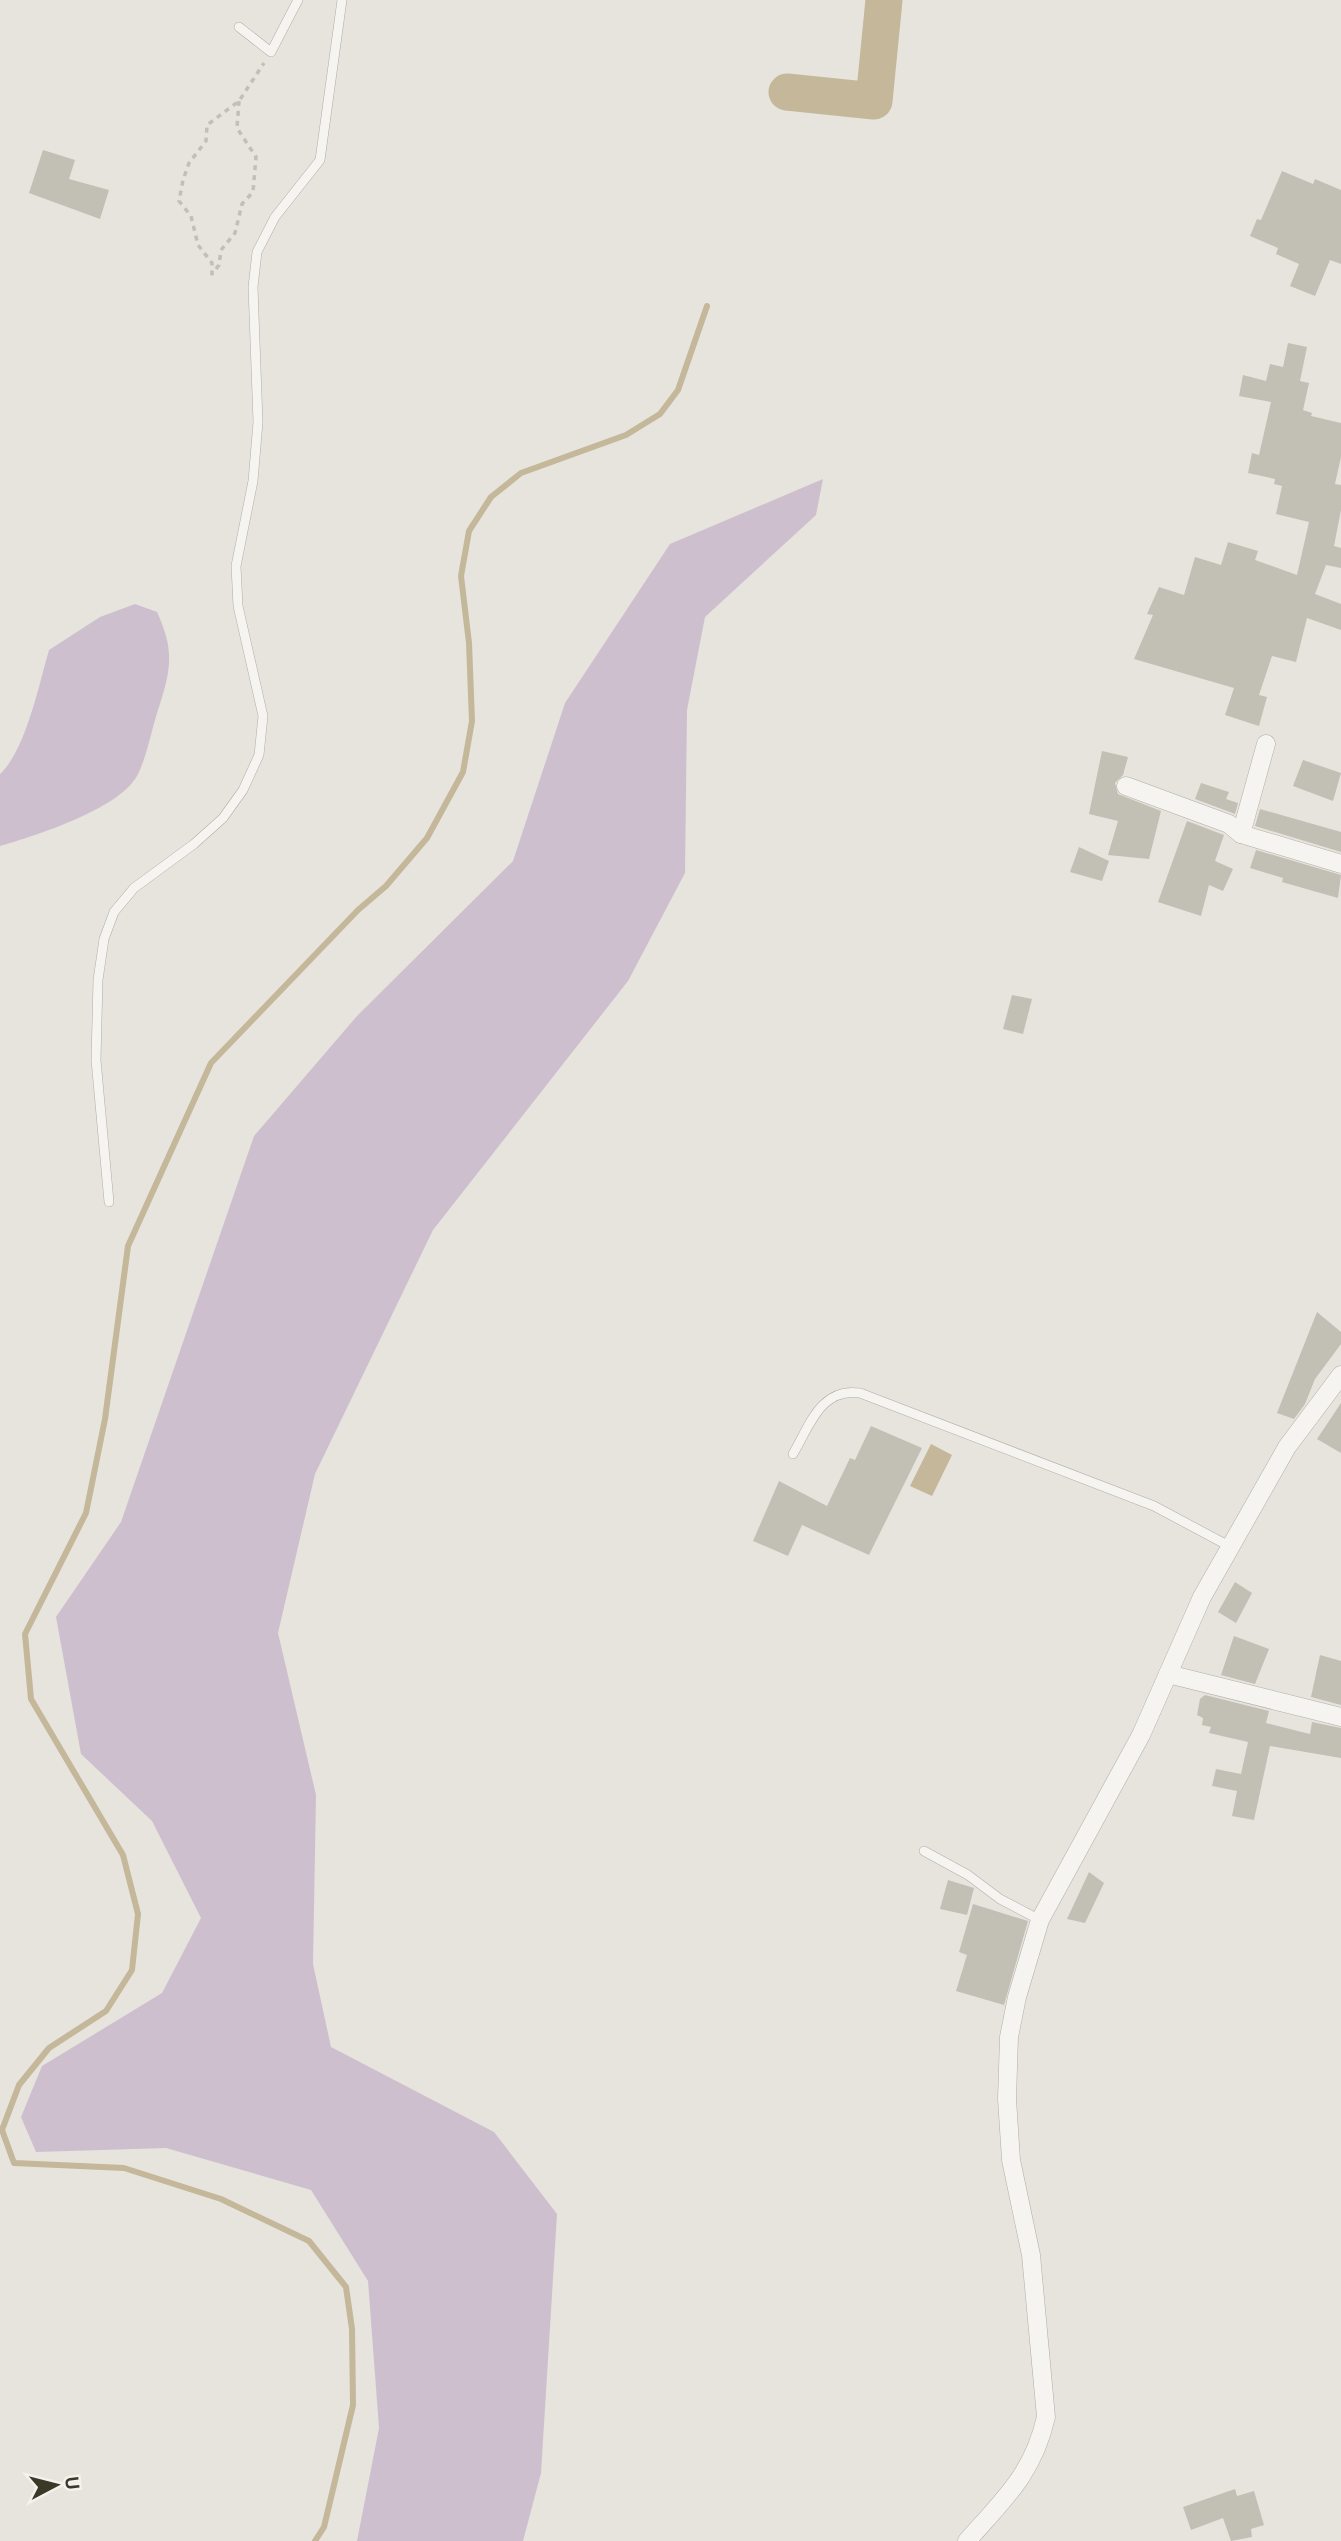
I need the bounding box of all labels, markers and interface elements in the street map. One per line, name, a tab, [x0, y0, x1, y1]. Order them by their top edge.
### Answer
north arrow	[21, 2450, 91, 2520]
text: U	[61, 2475, 85, 2491]

